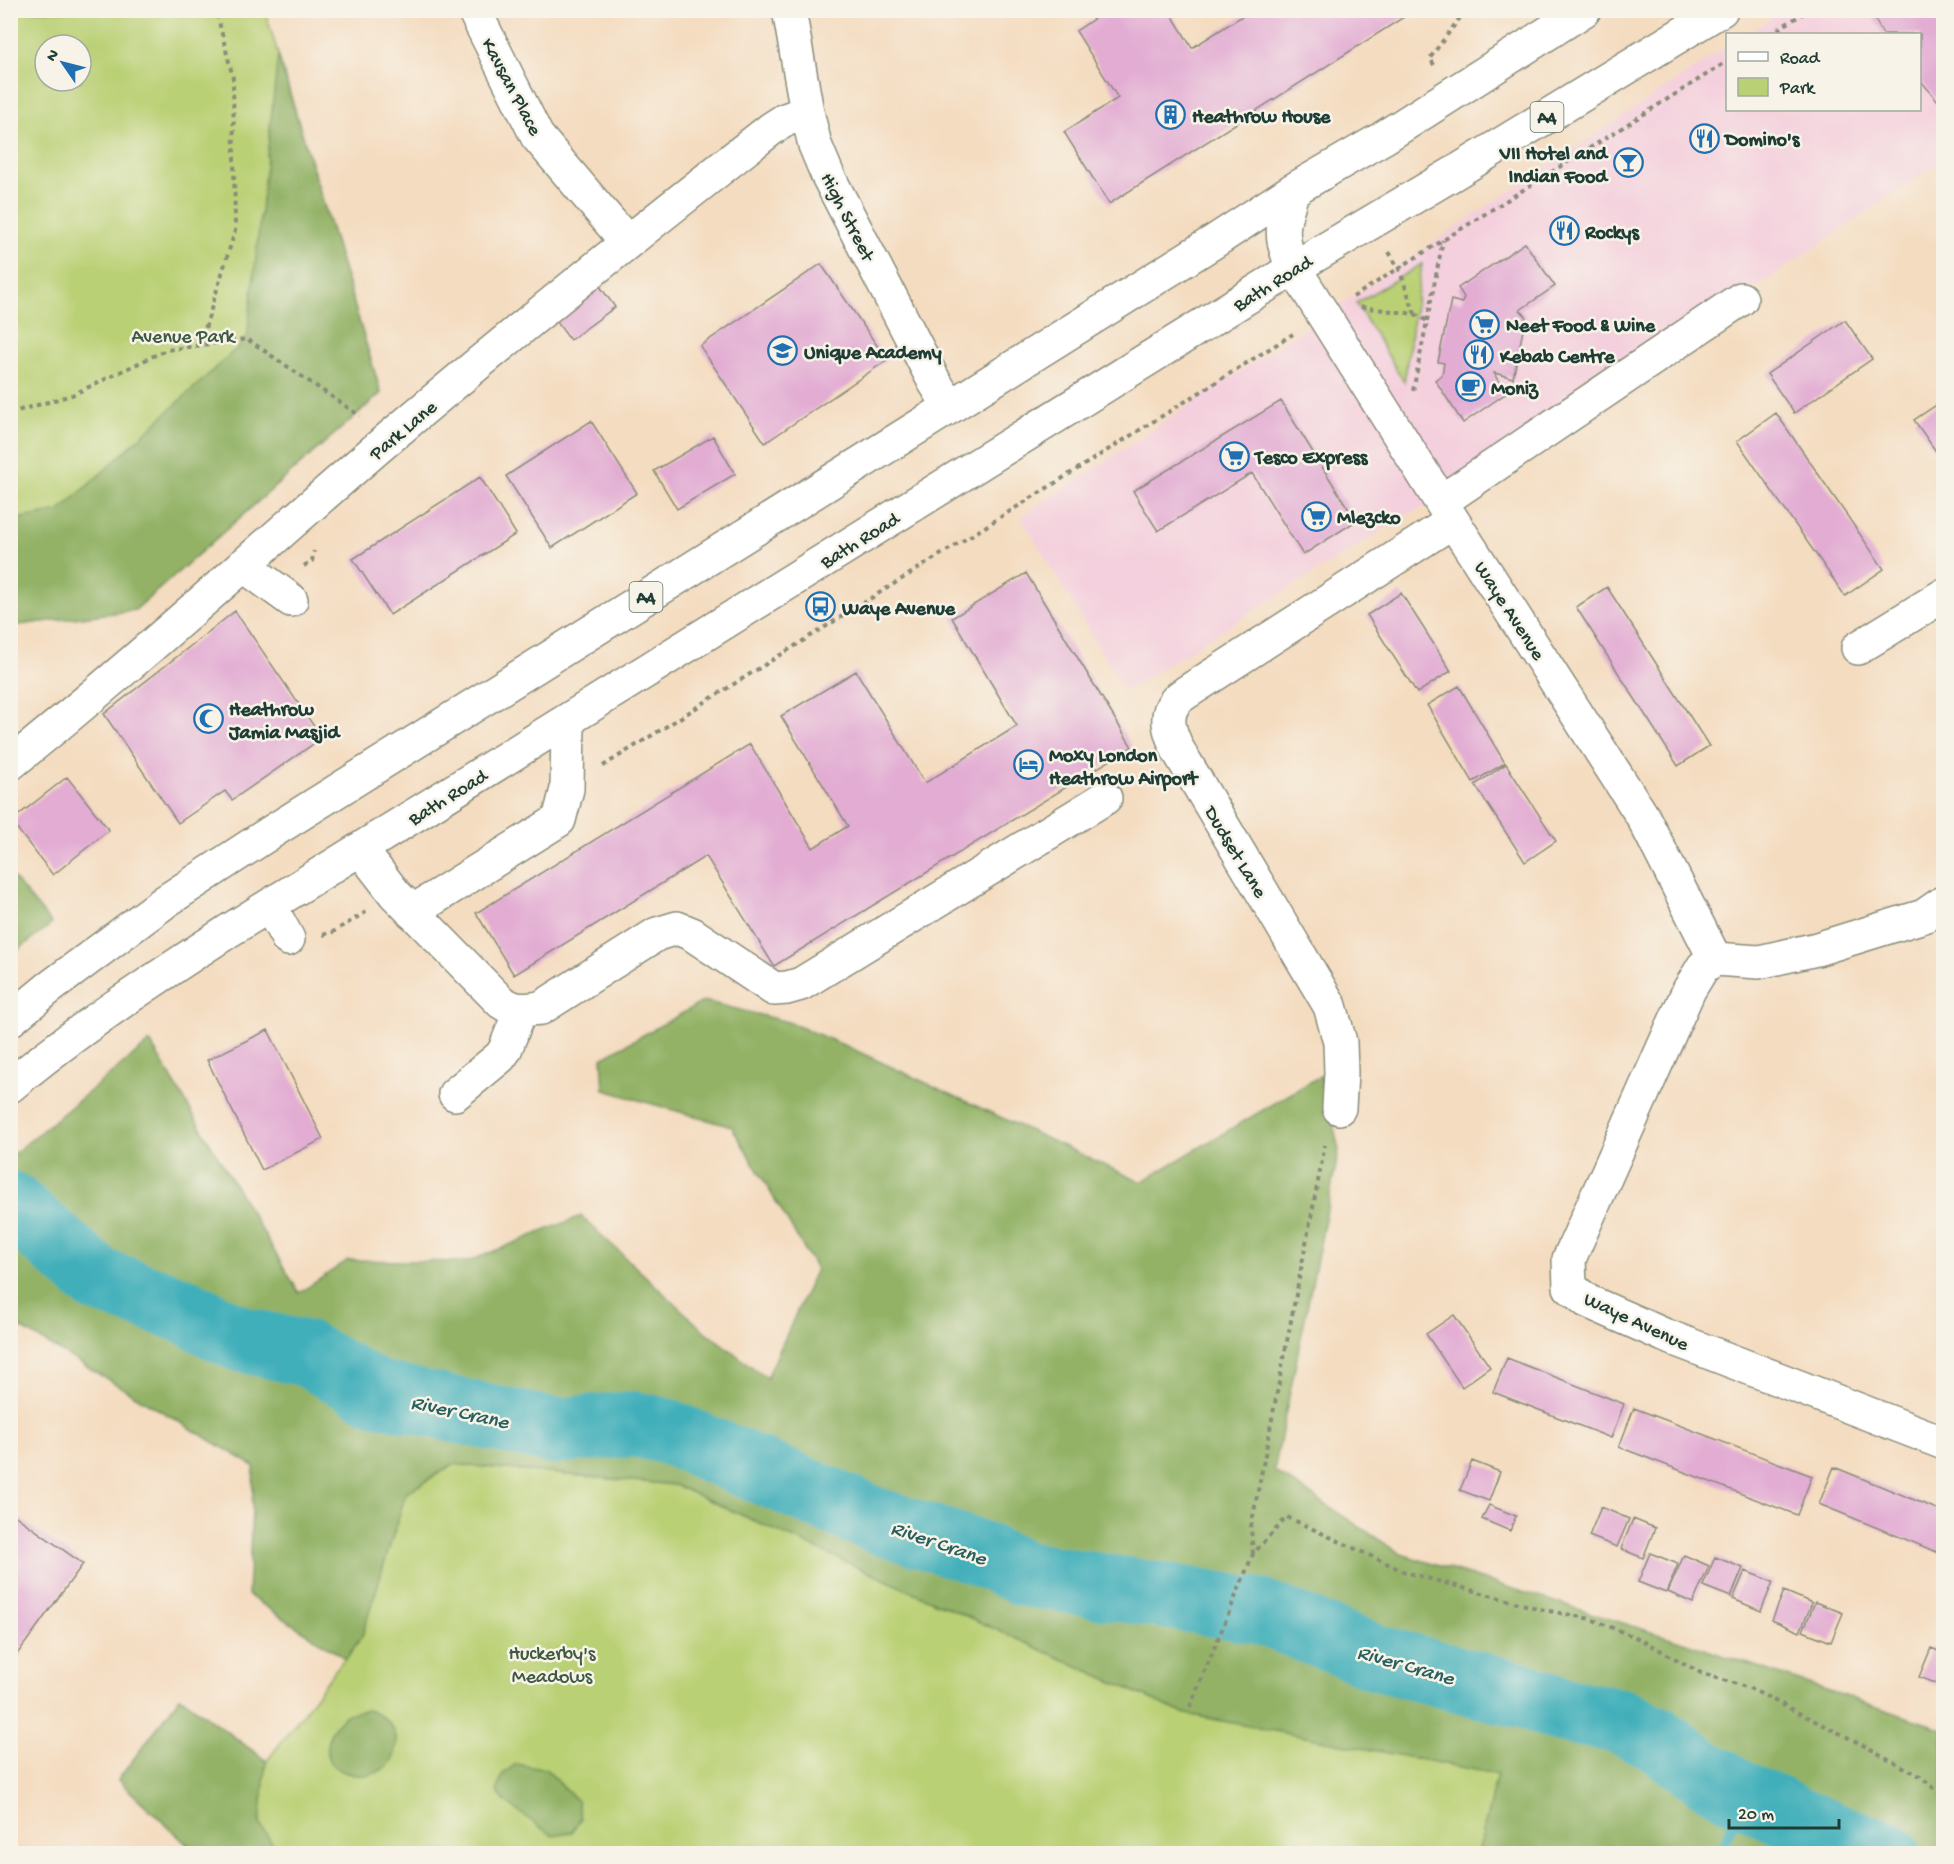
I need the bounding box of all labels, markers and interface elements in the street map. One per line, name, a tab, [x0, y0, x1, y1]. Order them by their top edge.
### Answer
north arrow	[33, 33, 93, 93]
legend	[1726, 33, 1921, 111]
street label: Kavsan Place	[475, 35, 546, 141]
text: N	[43, 46, 65, 66]
text: Road	[1780, 49, 1821, 70]
text: Park	[1779, 79, 1816, 100]
building icon: Heathrow House	[1155, 99, 1187, 131]
road number: A4	[1530, 102, 1564, 132]
place label: Heathrow House	[1192, 107, 1331, 130]
restaurant icon: Domino's	[1688, 122, 1720, 154]
place label: Domino's	[1723, 130, 1801, 153]
place label: VII Hotel and Indian Food	[1499, 144, 1609, 190]
bar icon: VII Hotel and Indian Food	[1612, 147, 1644, 179]
street label: High Street	[814, 170, 879, 267]
restaurant icon: Rockys	[1548, 215, 1580, 247]
place label: Rockys	[1584, 223, 1640, 246]
street label: Bath Road	[1229, 251, 1319, 319]
supermarket icon: Neet Food & Wine	[1469, 308, 1501, 340]
place label: Neet Food & Wine	[1506, 316, 1656, 339]
park label: Avenue Park	[131, 327, 237, 350]
school or university icon: Unique Academy	[767, 335, 799, 367]
restaurant icon: Kebab Centre	[1463, 339, 1495, 371]
place label: Unique Academy	[804, 343, 942, 366]
place label: Kebab Centre	[1499, 347, 1615, 370]
cafe icon: Moniz	[1454, 371, 1486, 403]
place label: Moniz	[1491, 379, 1539, 402]
street label: Park Lane	[365, 396, 443, 467]
supermarket icon: Tesco Express	[1218, 440, 1250, 472]
place label: Tesco Express	[1253, 448, 1369, 471]
supermarket icon: Mlezcko	[1300, 500, 1332, 532]
street label: Bath Road	[816, 508, 906, 576]
place label: Mlezcko	[1337, 508, 1401, 531]
street label: Waye Avenue	[1468, 558, 1549, 666]
road number: A4	[630, 582, 662, 612]
bus stop icon: Waye Avenue	[805, 591, 837, 623]
place label: Waye Avenue	[841, 599, 956, 622]
place label: Heathrow Jamia Masjid	[228, 700, 342, 746]
mosque icon: Heathrow Jamia Masjid	[192, 703, 224, 735]
place label: Moxy London Heathrow Airport	[1049, 746, 1199, 792]
hotel icon: Moxy London Heathrow Airport	[1012, 749, 1044, 781]
street label: Bath Road	[404, 765, 494, 833]
street label: Dudset Lane	[1197, 801, 1271, 903]
street label: Waye Avenue	[1579, 1289, 1692, 1358]
water label: River Crane	[408, 1392, 512, 1437]
water label: River Crane	[887, 1517, 990, 1574]
water label: River Crane	[1354, 1642, 1457, 1693]
park label: Huckerby's Meadows	[509, 1644, 596, 1690]
scale bar	[1729, 1792, 1838, 1830]
text: 20 m	[1738, 1805, 1774, 1826]

